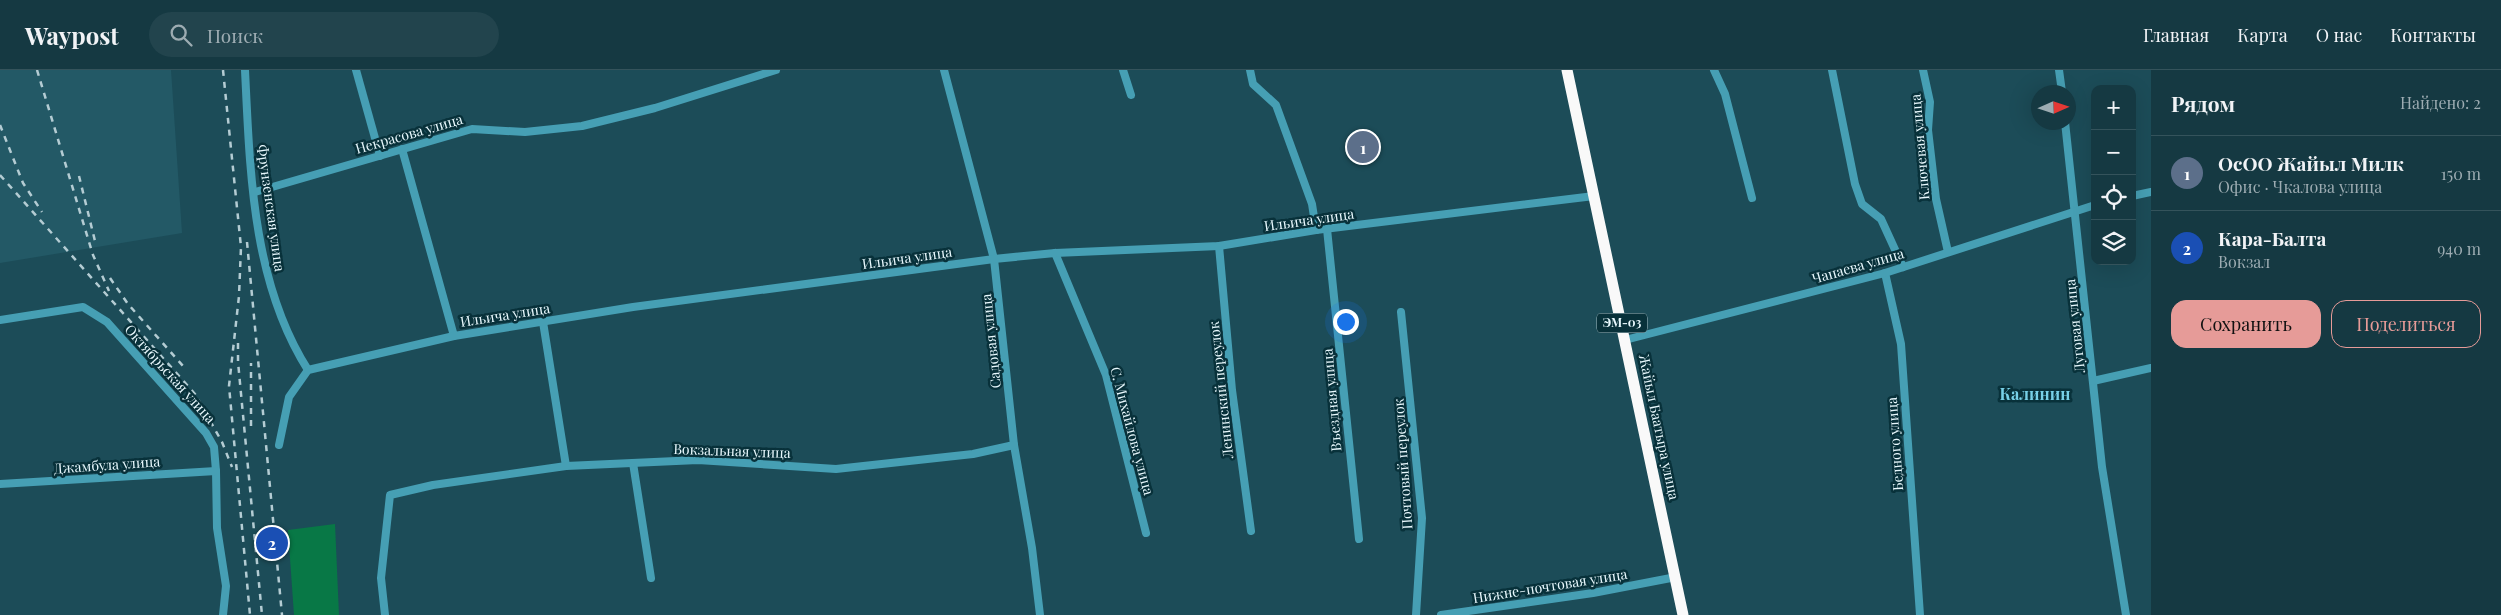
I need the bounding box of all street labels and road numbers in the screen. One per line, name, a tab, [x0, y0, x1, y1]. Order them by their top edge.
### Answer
street label: Ключевая улица	[1905, 93, 1934, 201]
street label: Некрасова улица	[353, 109, 465, 158]
street label: Фрунзенская улица	[253, 143, 290, 273]
street label: Ильича улица	[1263, 204, 1355, 235]
street label: Ильича улица	[861, 242, 953, 273]
street label: Чапаева улица	[1810, 243, 1906, 288]
street label: Луговая улица	[2060, 278, 2089, 375]
street label: Садовая улица	[976, 293, 1005, 389]
street label: Ильича улица	[459, 298, 551, 331]
road number: ЭМ-03	[1597, 314, 1647, 332]
street label: Октябрьская улица	[121, 320, 220, 427]
street label: Ленинский переулок	[1204, 320, 1237, 461]
street label: Въездная улица	[1318, 348, 1345, 452]
street label: Жайыл Баатыра улица	[1635, 352, 1684, 502]
street label: С. Михайлова улица	[1106, 365, 1159, 497]
street label: Бедного улица	[1882, 396, 1907, 492]
street label: Почтовый переулок	[1388, 398, 1417, 530]
street label: Вокзальная улица	[673, 439, 791, 462]
street label: Джамбула улица	[53, 451, 161, 478]
street label: Нижне-почтовая улица	[1471, 564, 1629, 607]

